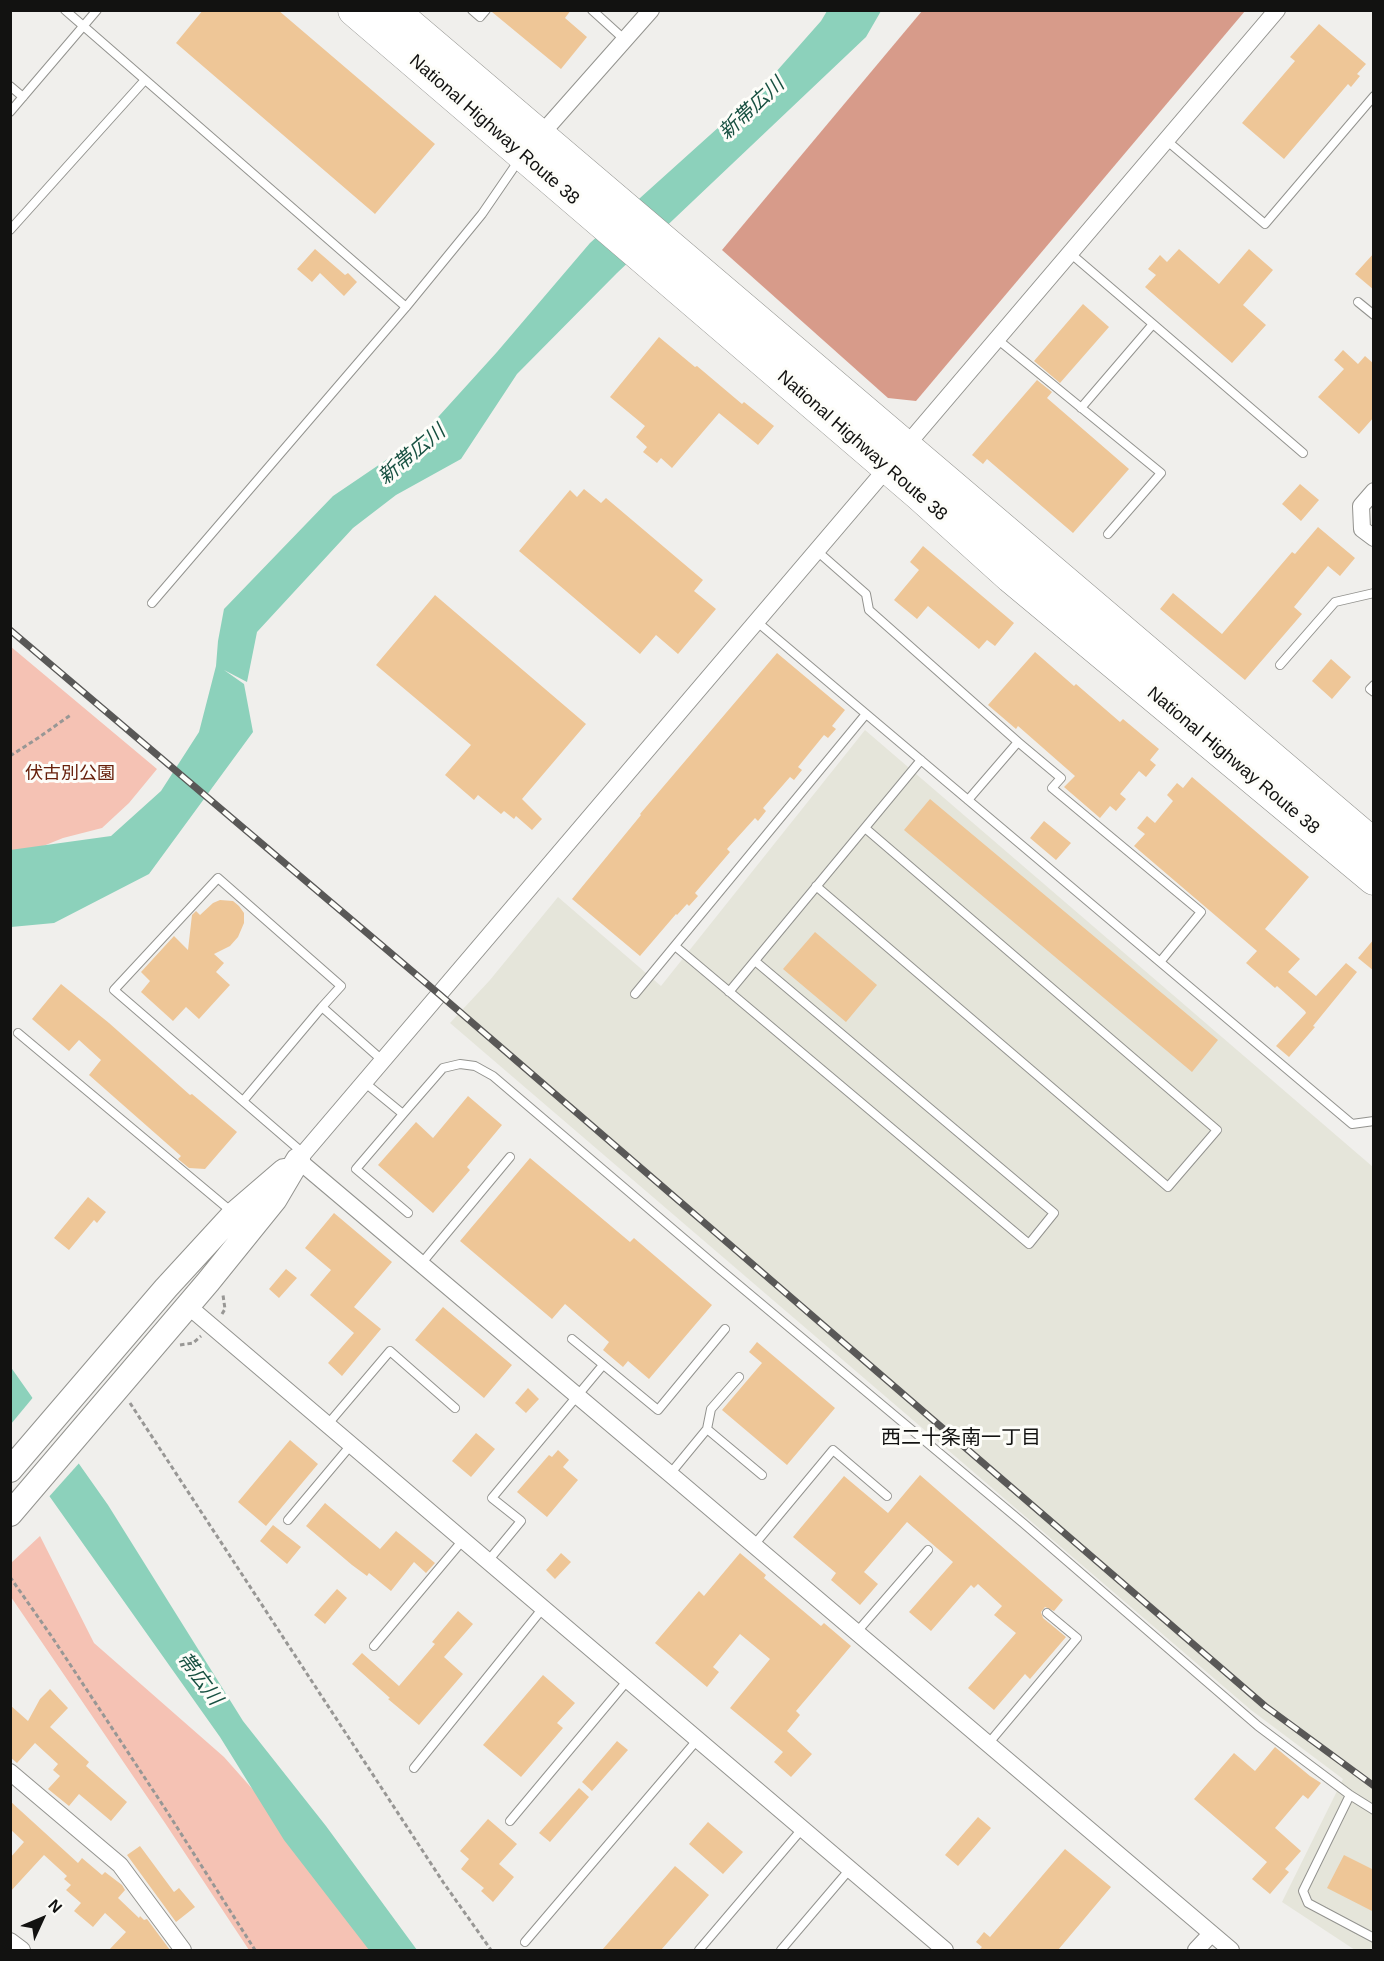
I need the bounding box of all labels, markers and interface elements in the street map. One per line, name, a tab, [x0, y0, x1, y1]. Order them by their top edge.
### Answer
street label: National Highway Route 38	[405, 50, 583, 210]
water label: 新帯広川	[715, 73, 789, 145]
street label: National Highway Route 38	[773, 366, 951, 526]
water label: 新帯広川	[374, 420, 450, 490]
street label: National Highway Route 38	[1143, 683, 1323, 839]
park label: 伏古別公園	[25, 763, 115, 785]
district label: 西二十条南一丁目	[881, 1426, 1041, 1450]
water label: 帯広川	[171, 1648, 227, 1710]
north arrow	[12, 1889, 72, 1949]
text: N	[45, 1896, 65, 1916]

